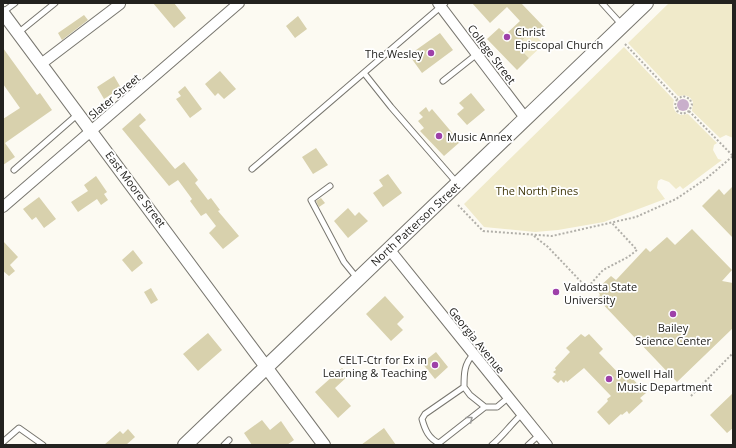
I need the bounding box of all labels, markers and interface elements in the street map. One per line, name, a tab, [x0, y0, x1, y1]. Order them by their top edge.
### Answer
street label: College Street	[465, 21, 519, 87]
place label: Christ Episcopal Church	[515, 24, 603, 52]
marker: Christ Episcopal Church	[502, 32, 512, 42]
place label: The Wesley	[365, 46, 423, 61]
marker: The Wesley	[426, 48, 436, 58]
street label: Slater Street	[85, 70, 143, 122]
place label: Music Annex	[447, 129, 512, 144]
marker: Music Annex	[434, 131, 444, 141]
street label: East Moore Street	[102, 148, 170, 230]
street label: North Patterson Street	[367, 179, 463, 269]
park label: The North Pines	[496, 183, 578, 198]
place label: Valdosta State University	[564, 279, 637, 307]
marker: Valdosta State University	[551, 287, 561, 297]
street label: Georgia Avenue	[446, 304, 508, 376]
marker: Bailey Science Center	[668, 309, 678, 319]
place label: Bailey Science Center	[635, 320, 711, 348]
place label: CELT-Ctr for Ex in Learning & Teaching	[323, 352, 427, 380]
marker: CELT-Ctr for Ex in Learning & Teaching	[430, 360, 440, 370]
place label: Powell Hall Music Department	[617, 366, 712, 394]
marker: Powell Hall Music Department	[604, 374, 614, 384]
one-way arrow	[466, 416, 473, 423]

